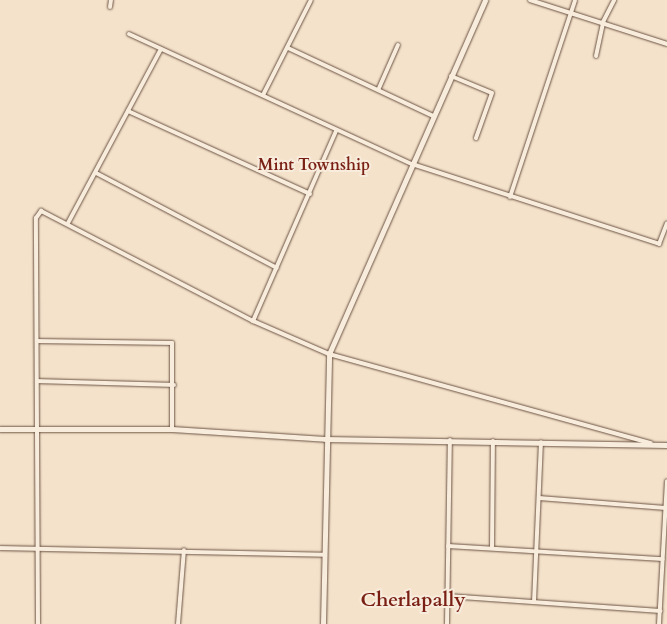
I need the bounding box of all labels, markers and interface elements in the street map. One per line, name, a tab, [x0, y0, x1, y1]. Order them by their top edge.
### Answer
district label: Mint Township	[258, 155, 370, 175]
district label: Cherlapally	[360, 587, 466, 611]

